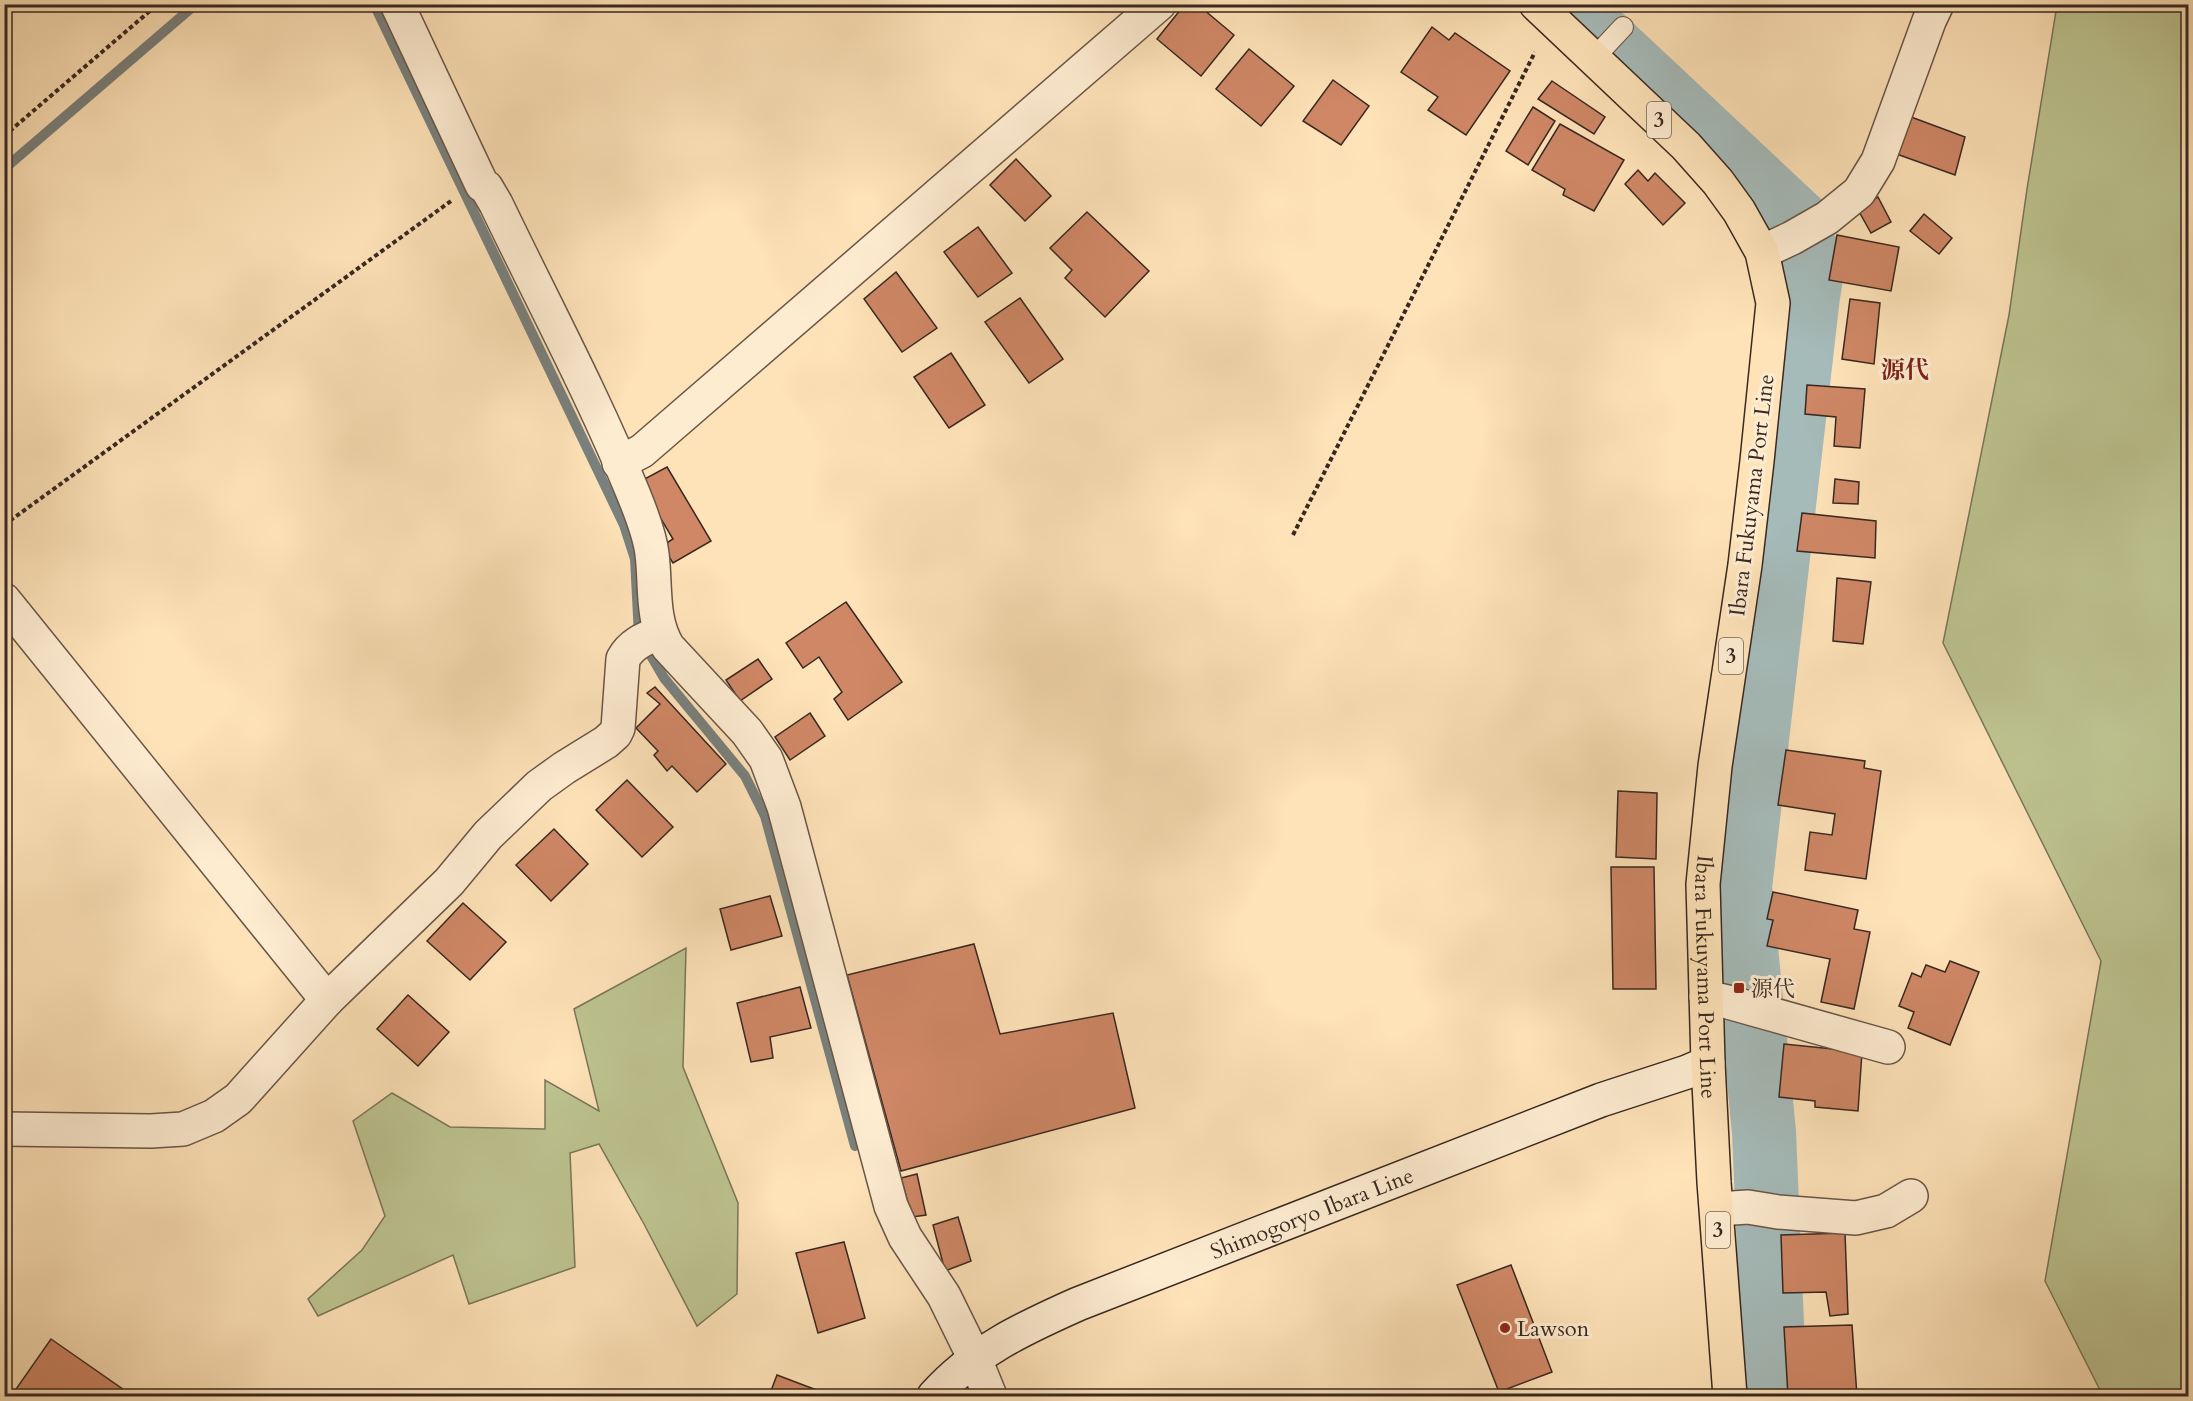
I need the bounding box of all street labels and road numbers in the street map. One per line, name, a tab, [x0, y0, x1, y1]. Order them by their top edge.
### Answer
road number: 3	[1647, 102, 1671, 138]
street label: Ibara Fukuyama Port Line	[1722, 372, 1782, 618]
road number: 3	[1719, 638, 1743, 674]
street label: Ibara Fukuyama Port Line	[1687, 854, 1724, 1100]
street label: Shimogoryo Ibara Line	[1206, 1161, 1418, 1267]
road number: 3	[1706, 1212, 1730, 1248]

